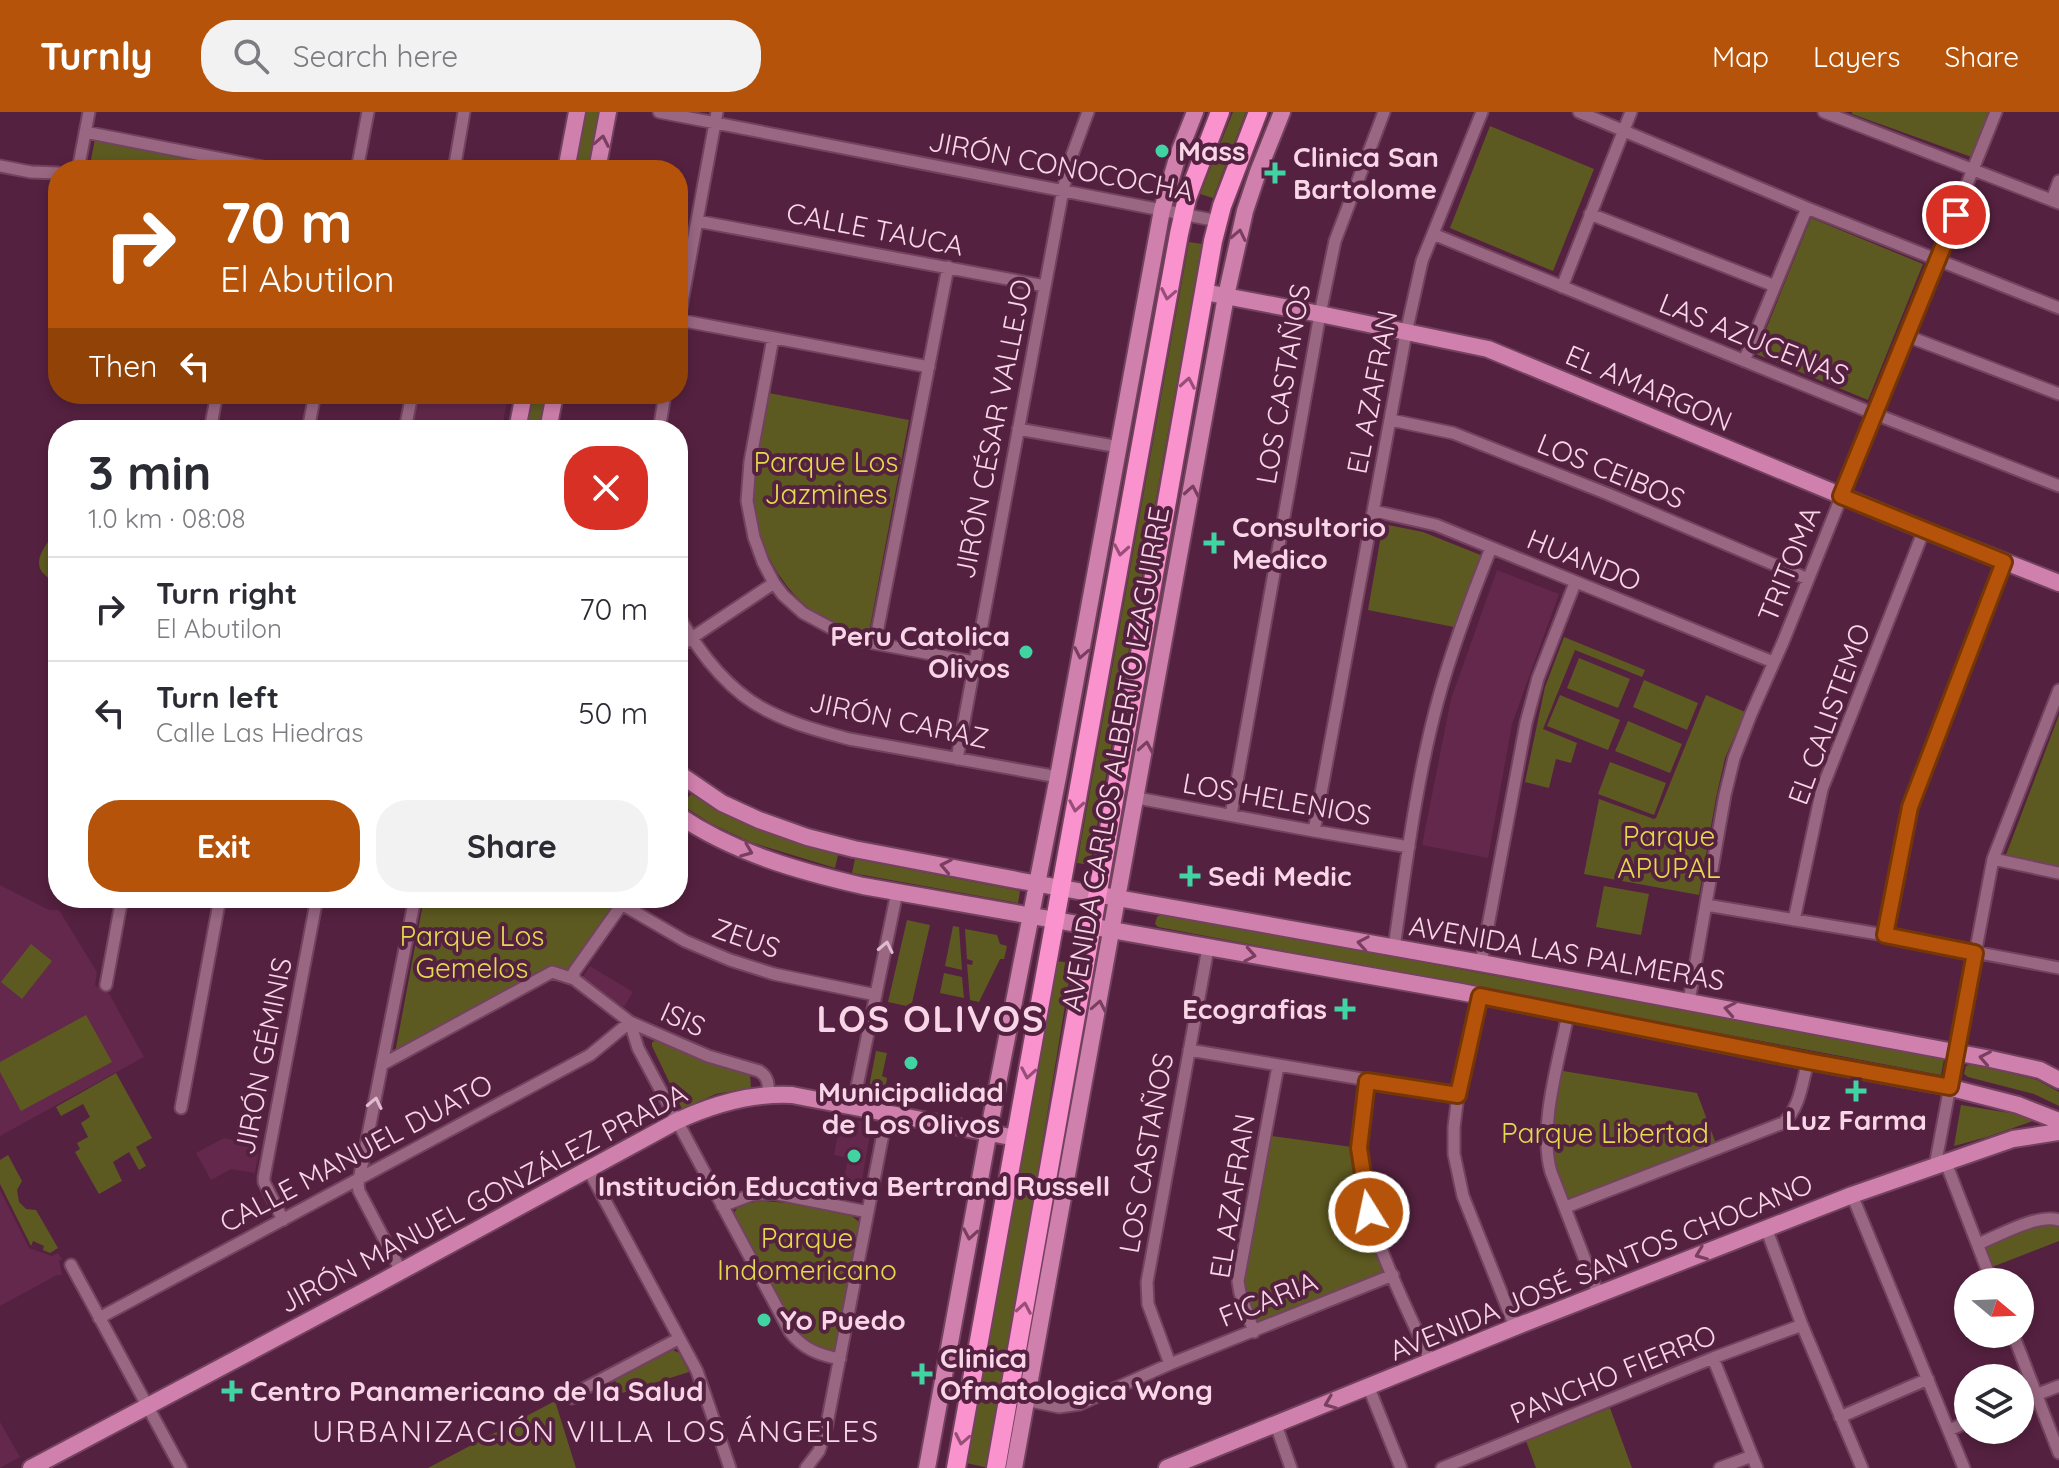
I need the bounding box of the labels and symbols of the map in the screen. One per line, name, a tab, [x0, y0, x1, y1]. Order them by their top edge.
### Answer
street label: JIRÓN CONOCOCHA	[926, 123, 1197, 208]
place label: Mass	[1178, 133, 1246, 168]
one-way arrow	[593, 134, 610, 148]
place label: Clinica San Bartolome	[1293, 139, 1439, 206]
marker: Mass	[1153, 142, 1171, 160]
marker: Clinica San Bartolome	[1264, 162, 1286, 184]
pin	[1922, 181, 1990, 249]
street label: CALLE TAUCA	[784, 194, 967, 263]
one-way arrow	[1230, 229, 1247, 242]
street label: JIRÓN CÉSAR VALLEJO	[946, 276, 1039, 582]
street label: LOS CASTAÑOS	[1248, 281, 1317, 487]
street label: LAS AZUCENAS	[1654, 285, 1854, 392]
one-way arrow	[1160, 287, 1177, 301]
street label: EL AZAFRAN	[1339, 307, 1405, 477]
street label: EL AMARGON	[1561, 337, 1738, 438]
one-way arrow	[1178, 377, 1195, 390]
street label: LOS CEIBOS	[1532, 425, 1690, 516]
park label: Parque Los Jazmines	[754, 444, 899, 511]
one-way arrow	[1183, 484, 1200, 497]
street label: TRITOMA	[1750, 501, 1828, 627]
street label: AVENIDA CARLOS ALBERTO IZAGUIRRE	[1053, 504, 1176, 1014]
place label: Consultorio Medico	[1232, 509, 1386, 576]
street label: HUANDO	[1522, 521, 1646, 598]
marker: Consultorio Medico	[1203, 532, 1225, 554]
one-way arrow	[1114, 543, 1131, 557]
place label: Peru Catolica Olivos	[830, 618, 1010, 685]
street label: EL CALISTEMO	[1780, 619, 1877, 809]
marker: Peru Catolica Olivos	[1017, 643, 1035, 661]
one-way arrow	[1073, 646, 1090, 660]
street label: JIRÓN CARAZ	[806, 683, 992, 756]
one-way arrow	[1137, 740, 1154, 753]
street label: LOS HELENIOS	[1180, 765, 1374, 832]
one-way arrow	[1069, 799, 1086, 813]
park label: Parque APUPAL	[1617, 818, 1721, 885]
one-way arrow	[739, 841, 753, 858]
place label: Sedi Medic	[1208, 858, 1351, 893]
one-way arrow	[939, 859, 952, 876]
marker: Sedi Medic	[1179, 865, 1201, 887]
street label: AVENIDA LAS PALMERAS	[1407, 908, 1728, 998]
street label: ZEUS	[708, 910, 785, 965]
park label: Parque Los Gemelos	[400, 918, 545, 985]
one-way arrow	[1357, 935, 1370, 952]
one-way arrow	[877, 941, 894, 955]
one-way arrow	[1243, 946, 1257, 963]
street label: JIRÓN GÉMINIS	[226, 954, 299, 1157]
place label: Ecografias	[1182, 991, 1327, 1026]
street label: ISIS	[655, 993, 711, 1044]
district label: LOS OLIVOS	[816, 996, 1046, 1041]
marker: Ecografias	[1334, 998, 1356, 1020]
one-way arrow	[1089, 999, 1106, 1012]
one-way arrow	[1723, 1001, 1737, 1018]
street label: LOS CASTAÑOS	[1111, 1050, 1180, 1256]
one-way arrow	[1978, 1050, 1992, 1067]
marker: Municipalidad de Los Olivos	[902, 1054, 920, 1072]
street label: CALLE MANUEL DUATO	[213, 1066, 498, 1239]
one-way arrow	[1020, 1066, 1037, 1080]
place label: Municipalidad de Los Olivos	[818, 1074, 1004, 1141]
street label: JIRÓN MANUEL GONZÁLEZ PRADA	[273, 1075, 693, 1320]
marker: Luz Farma	[1847, 1082, 1865, 1100]
one-way arrow	[366, 1097, 383, 1111]
place label: Luz Farma	[1785, 1102, 1927, 1137]
street label: EL AZAFRAN	[1201, 1111, 1262, 1281]
park label: Parque Libertad	[1501, 1115, 1709, 1150]
marker: Institución Educativa Bertrand Russell	[845, 1147, 863, 1165]
street label: AVENIDA JOSÉ SANTOS CHOCANO	[1384, 1165, 1818, 1368]
place label: Institución Educativa Bertrand Russell	[598, 1168, 1110, 1203]
position arrow	[1327, 1170, 1411, 1254]
park label: Parque Indomericano	[717, 1220, 897, 1287]
one-way arrow	[962, 1227, 979, 1241]
one-way arrow	[1695, 1245, 1710, 1261]
street label: FICARIA	[1213, 1263, 1322, 1334]
north arrow	[1954, 1268, 2034, 1348]
place label: Yo Puedo	[780, 1302, 906, 1337]
one-way arrow	[1015, 1302, 1032, 1315]
marker: Yo Puedo	[755, 1311, 773, 1329]
street label: PANCHO FIERRO	[1505, 1316, 1721, 1431]
place label: Clinica Ofmatologica Wong	[940, 1340, 1213, 1407]
marker: Clinica Ofmatologica Wong	[911, 1363, 933, 1385]
place label: Centro Panamericano de la Salud	[250, 1373, 704, 1408]
marker: Centro Panamericano de la Salud	[221, 1380, 243, 1402]
one-way arrow	[1324, 1393, 1338, 1410]
district label: URBANIZACIÓN VILLA LOS ÁNGELES	[312, 1412, 880, 1450]
one-way arrow	[954, 1432, 971, 1446]

